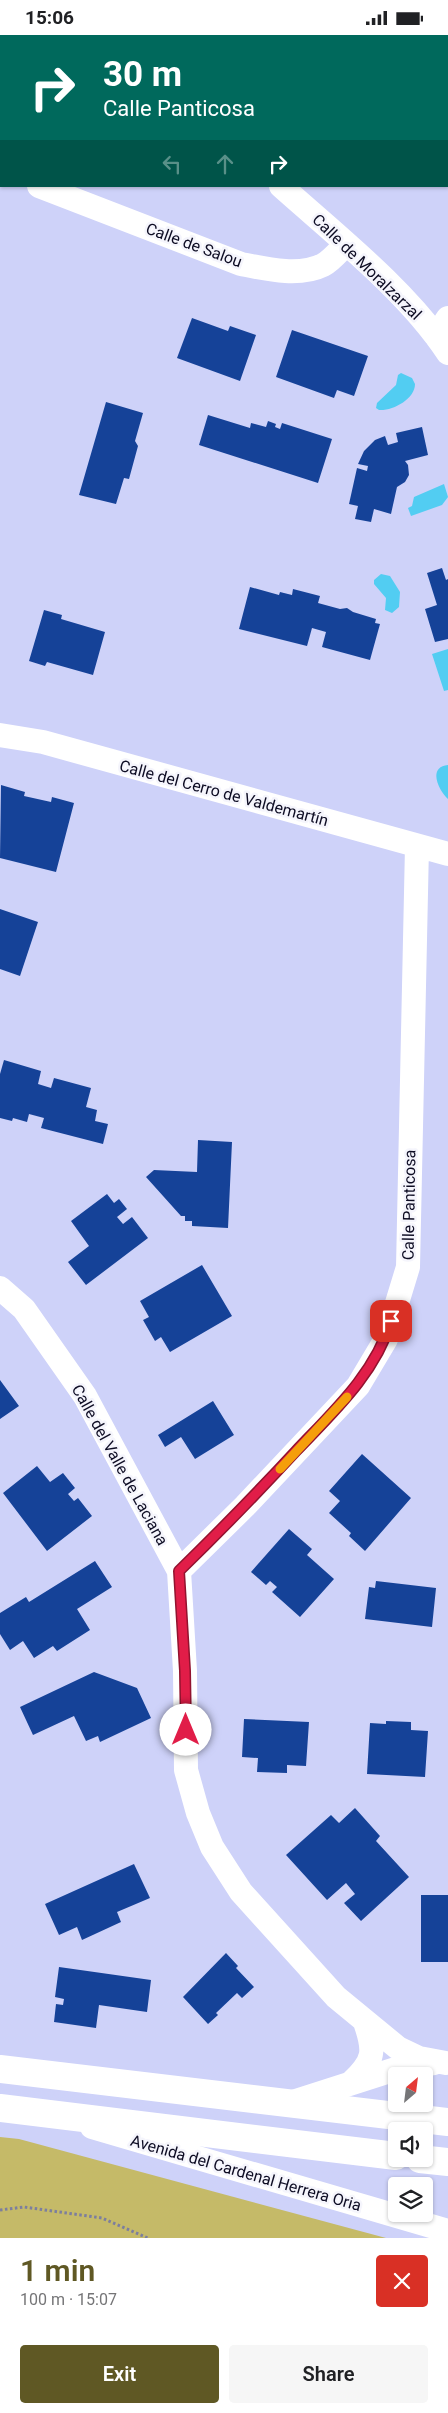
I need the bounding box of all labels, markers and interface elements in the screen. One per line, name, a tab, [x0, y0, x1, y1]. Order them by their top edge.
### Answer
text: 15:06	[25, 6, 74, 29]
text: 30 m	[103, 54, 182, 95]
icon: right	[20, 55, 85, 120]
text: Calle Panticosa	[103, 96, 255, 121]
icon: left	[158, 150, 186, 178]
icon: ahead	[211, 150, 239, 178]
icon: right	[264, 150, 292, 178]
street label: Calle de Moralzarzal	[309, 210, 425, 324]
street label: Calle de Salou	[143, 219, 245, 271]
street label: Calle del Cerro de Valdemartín	[118, 756, 330, 830]
street label: Calle Panticosa	[399, 1150, 419, 1260]
pin	[370, 1300, 412, 1342]
icon: arrive	[377, 1307, 405, 1335]
street label: Calle del Valle de Laciana	[68, 1381, 172, 1549]
position arrow	[159, 1703, 211, 1755]
north arrow	[388, 2067, 432, 2113]
map controls	[388, 2067, 433, 2222]
button: sound	[388, 2122, 433, 2167]
street label: Avenida del Cardenal Herrera Oria	[128, 2131, 364, 2215]
button: layers	[388, 2177, 433, 2222]
text: 1 min	[20, 2253, 95, 2288]
button: close	[376, 2255, 428, 2307]
text: 100 m · 15:07	[20, 2290, 117, 2309]
button: Exit	[20, 2345, 219, 2403]
button: Share	[229, 2345, 428, 2403]

